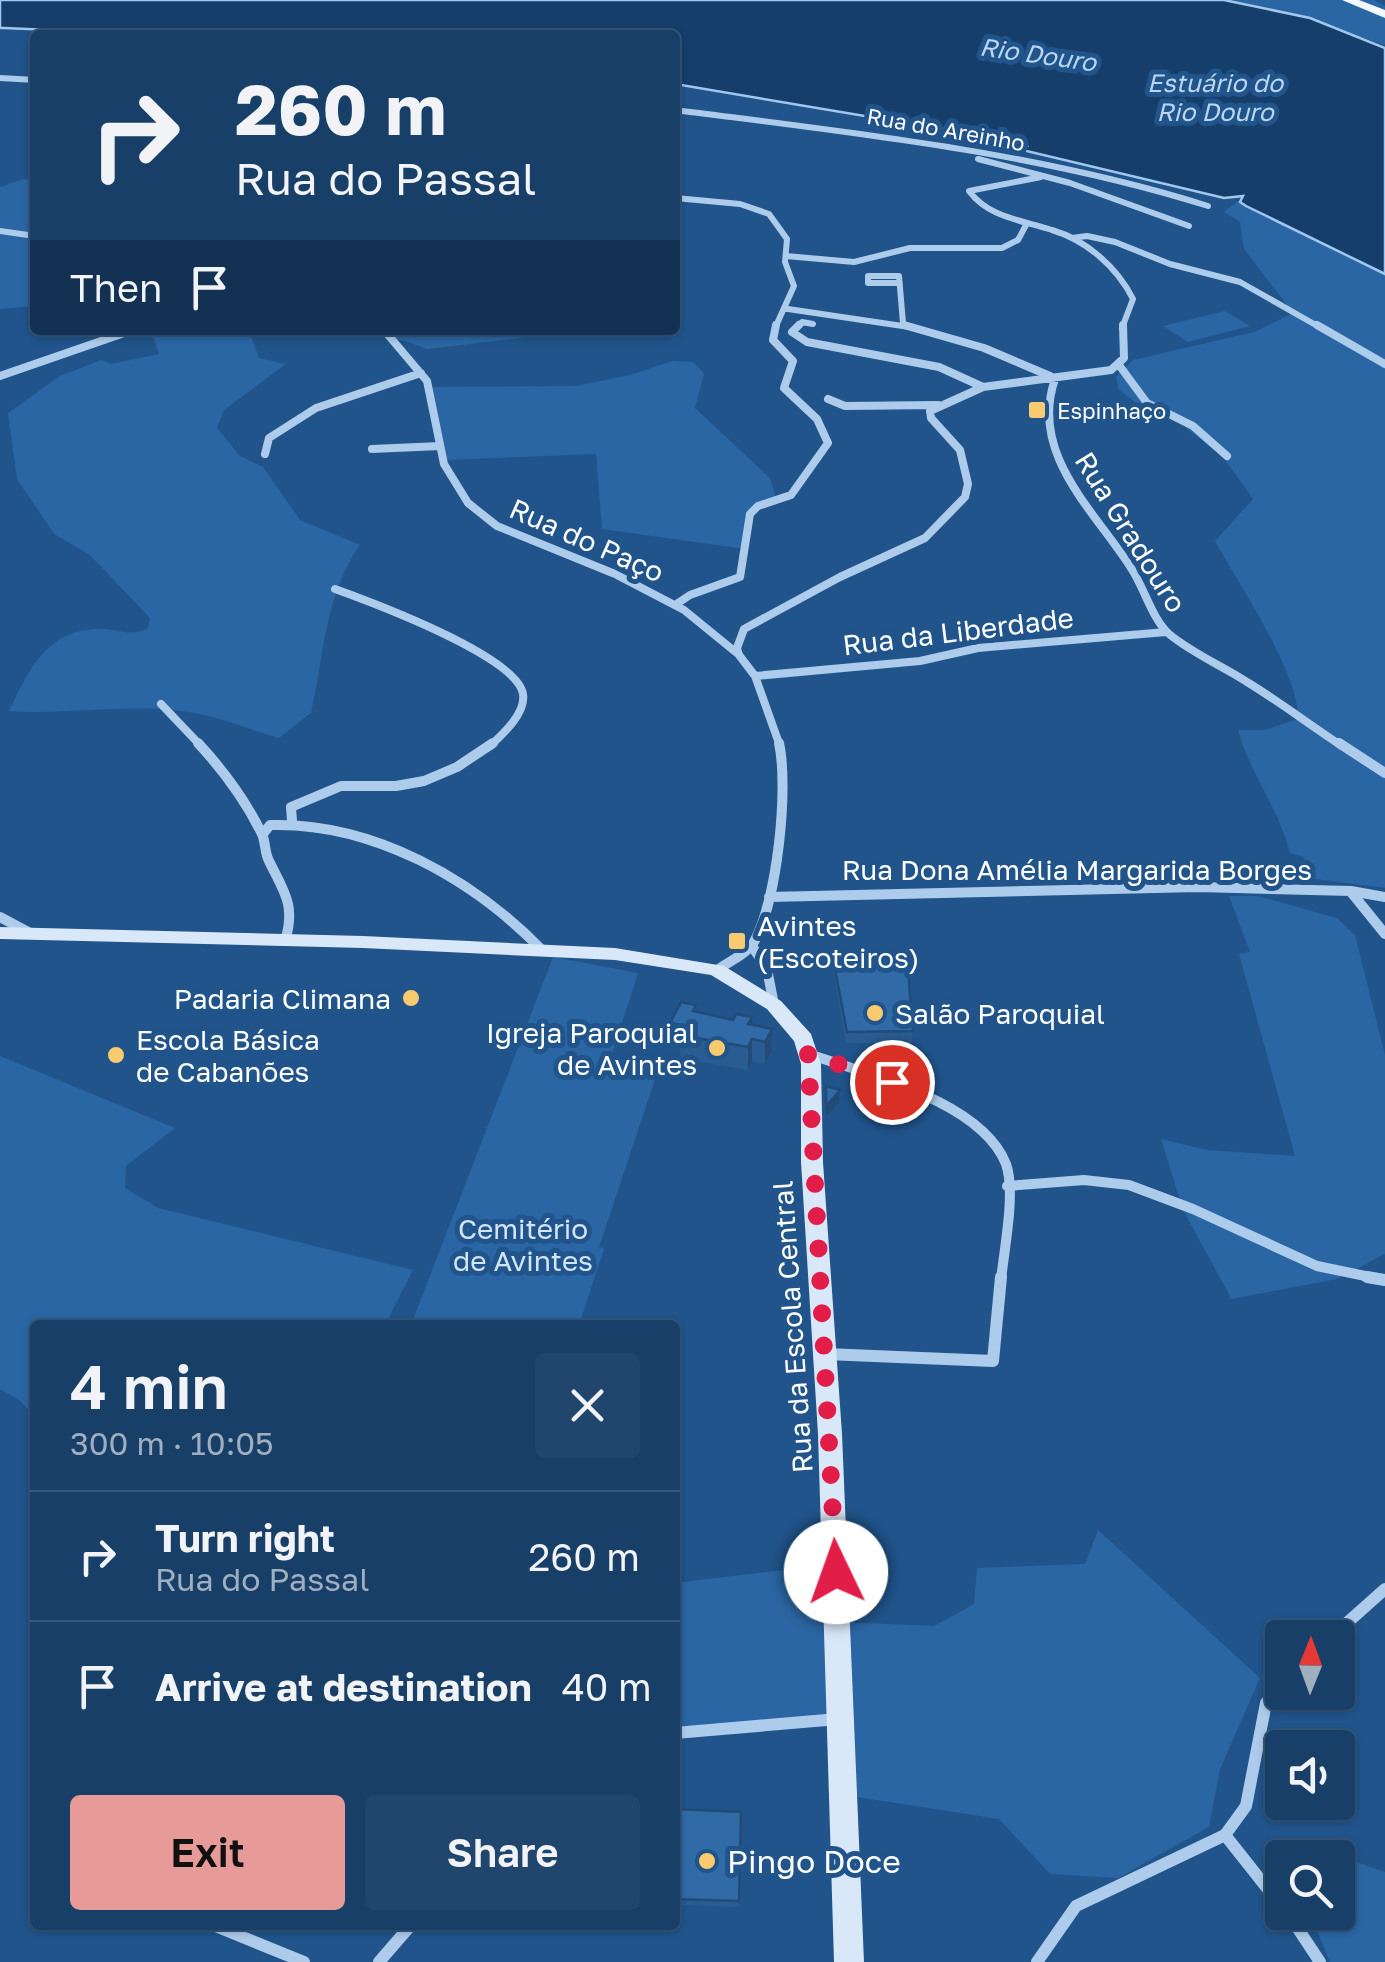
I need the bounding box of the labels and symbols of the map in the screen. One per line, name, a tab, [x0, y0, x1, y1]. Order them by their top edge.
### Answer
water label: Rio Douro	[978, 31, 1100, 78]
water label: Estuário do Rio Douro	[1147, 67, 1285, 127]
street label: Rua do Areinho	[865, 102, 1027, 156]
place label: Espinhaço	[1057, 397, 1166, 424]
marker: Espinhaço	[1026, 399, 1048, 421]
street label: Rua Gradouro	[1069, 446, 1193, 618]
street label: Rua do Paço	[505, 491, 669, 589]
street label: Rua da Liberdade	[841, 600, 1075, 662]
street label: Rua Dona Amélia Margarida Borges	[842, 853, 1312, 886]
place label: Avintes (Escoteiros)	[757, 909, 920, 974]
marker: Avintes (Escoteiros)	[726, 930, 748, 952]
place label: Padaria Climana	[174, 982, 391, 1015]
marker: Padaria Climana	[400, 987, 422, 1009]
place label: Salão Paroquial	[895, 997, 1105, 1030]
marker: Salão Paroquial	[864, 1002, 886, 1024]
place label: Igreja Paroquial de Avintes	[486, 1016, 697, 1081]
place label: Escola Básica de Cabanões	[136, 1023, 320, 1088]
marker: Igreja Paroquial de Avintes	[706, 1037, 728, 1059]
pin	[850, 1040, 935, 1125]
marker: Escola Básica de Cabanões	[105, 1044, 127, 1066]
street label: Rua da Escola Central	[765, 1180, 819, 1474]
park label: Cemitério de Avintes	[453, 1212, 593, 1277]
position arrow	[784, 1520, 888, 1624]
north arrow	[1265, 1620, 1355, 1710]
place label: Pingo Doce	[727, 1842, 901, 1880]
marker: Pingo Doce	[696, 1850, 718, 1872]

